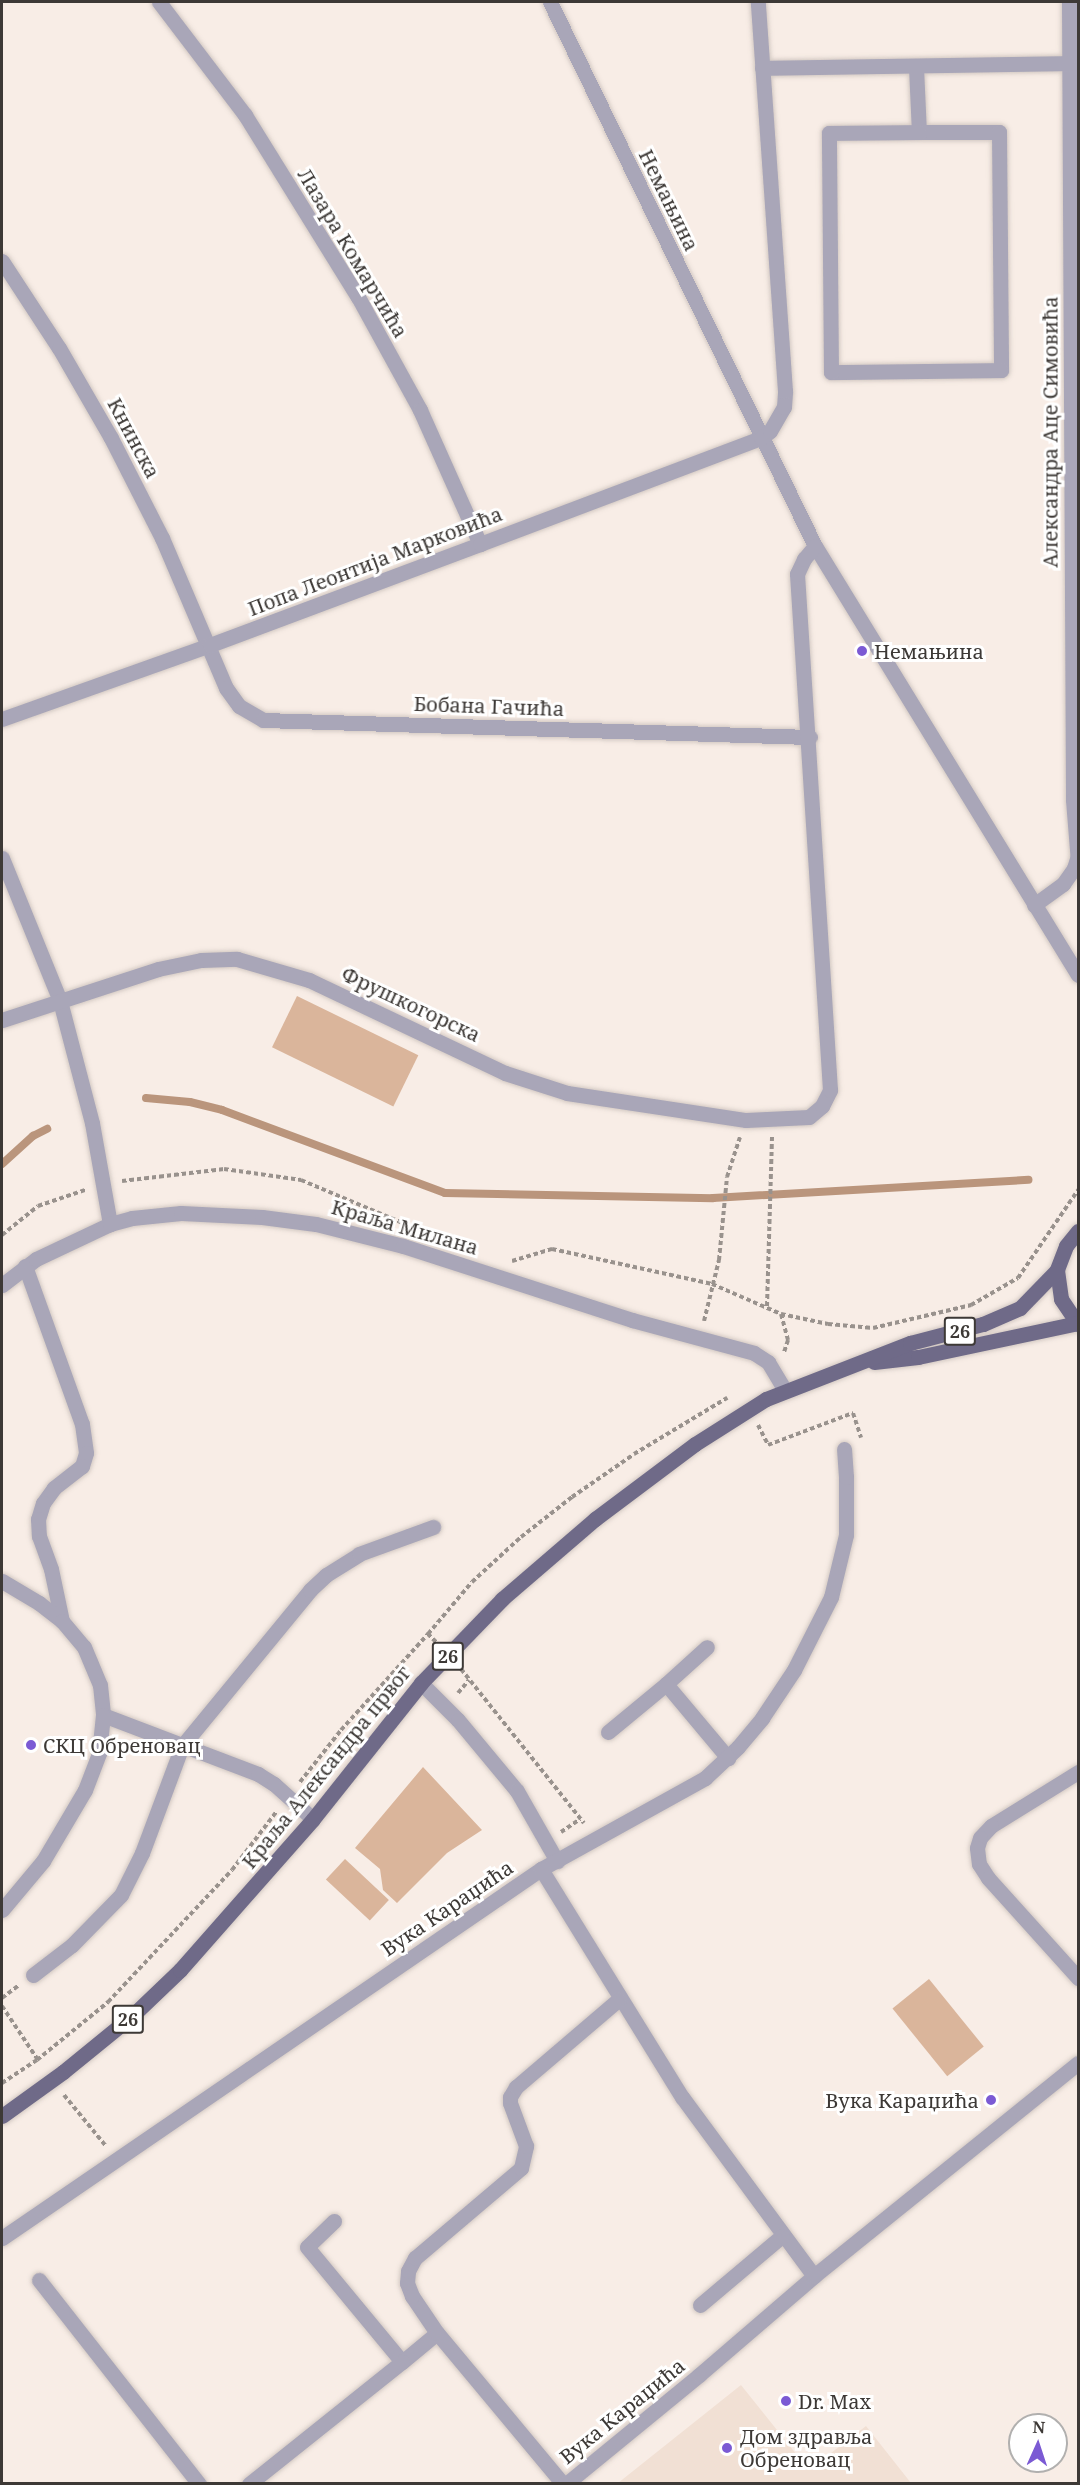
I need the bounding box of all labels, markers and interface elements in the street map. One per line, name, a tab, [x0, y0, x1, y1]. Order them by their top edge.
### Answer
street label: Немањина	[634, 145, 704, 255]
street label: Лазара Комарчића	[293, 164, 413, 342]
street label: Александра Аце Симовића	[1038, 296, 1062, 568]
street label: Книнска	[103, 394, 165, 482]
street label: Попа Леонтија Марковића	[244, 501, 506, 621]
place label: Немањина	[874, 639, 984, 663]
marker: Немањина	[855, 644, 869, 658]
street label: Бобана Гачића	[413, 691, 565, 721]
street label: Фрушкогорска	[338, 961, 484, 1047]
street label: Краља Милана	[329, 1195, 481, 1259]
road number: 26	[944, 1316, 976, 1346]
road number: 26	[432, 1641, 464, 1671]
street label: Краља Александра првог	[237, 1661, 415, 1873]
place label: СКЦ Обреновац	[43, 1733, 201, 1757]
marker: СКЦ Обреновац	[24, 1738, 38, 1752]
street label: Вука Караџића	[377, 1855, 517, 1961]
road number: 26	[112, 2004, 144, 2034]
place label: Вука Караџића	[825, 2088, 979, 2112]
marker: Вука Караџића	[984, 2093, 998, 2107]
street label: Вука Караџића	[555, 2353, 689, 2469]
place label: Dr. Max	[798, 2389, 871, 2413]
marker: Dr. Max	[779, 2394, 793, 2408]
north arrow	[1008, 2413, 1068, 2473]
text: N	[1032, 2416, 1046, 2438]
place label: Дом здравља Обреновац	[740, 2424, 872, 2471]
marker: Дом здравља Обреновац	[718, 2439, 736, 2457]

